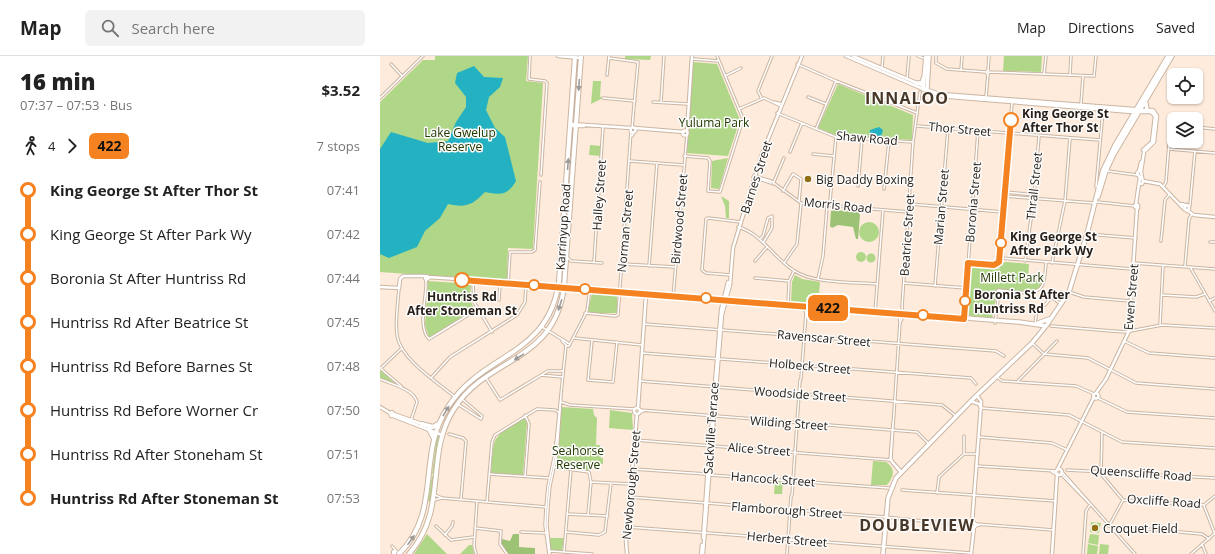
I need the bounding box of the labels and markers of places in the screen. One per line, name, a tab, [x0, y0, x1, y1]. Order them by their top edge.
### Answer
place label: King George St After Thor St	[1022, 105, 1109, 136]
marker: King George St After Thor St	[1003, 112, 1019, 128]
place label: Big Daddy Boxing	[816, 171, 914, 188]
marker: Big Daddy Boxing	[803, 174, 813, 184]
place label: King George St After Park Wy	[1010, 228, 1097, 259]
marker: King George St After Park Wy	[995, 237, 1007, 249]
marker: Huntriss Rd After Stoneman St	[454, 272, 470, 288]
unlabelled marker	[528, 279, 540, 291]
unlabelled marker	[579, 283, 591, 295]
place label: Boronia St After Huntriss Rd	[974, 286, 1070, 317]
place label: Huntriss Rd After Stoneman St	[407, 288, 517, 319]
unlabelled marker	[700, 292, 712, 304]
marker: Boronia St After Huntriss Rd	[959, 295, 971, 307]
unlabelled marker	[917, 309, 929, 321]
place label: Croquet Field	[1103, 520, 1178, 537]
marker: Croquet Field	[1090, 523, 1100, 533]

